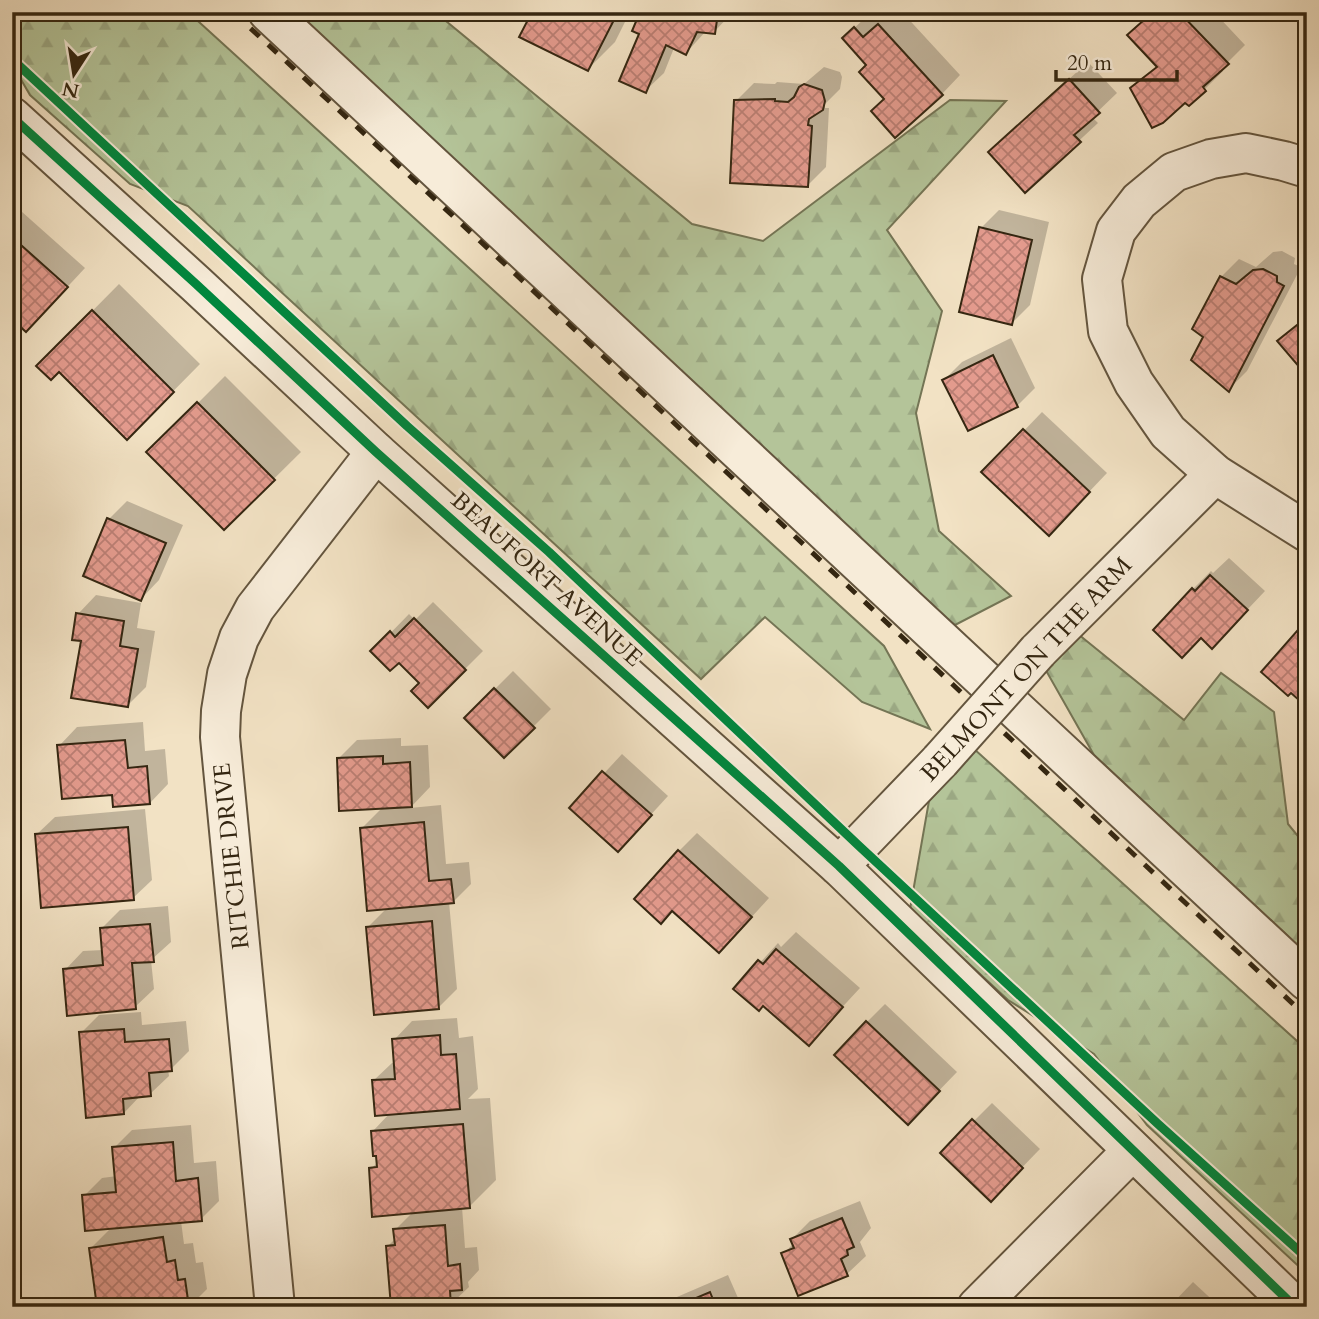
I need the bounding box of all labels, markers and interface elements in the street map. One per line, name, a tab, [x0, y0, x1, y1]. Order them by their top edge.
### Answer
north arrow	[38, 38, 108, 108]
scale bar	[1056, 38, 1177, 82]
text: 20 m	[1067, 49, 1112, 78]
text: N	[59, 75, 81, 104]
street label: BEAUFORT AVENUE	[444, 484, 650, 674]
street label: BELMONT ON THE ARM	[913, 549, 1140, 789]
street label: RITCHIE DRIVE	[205, 761, 258, 951]

